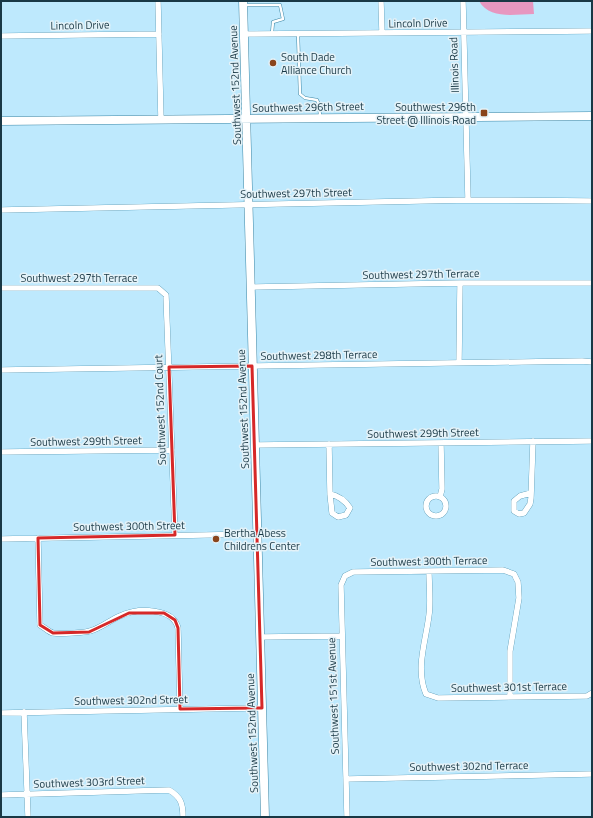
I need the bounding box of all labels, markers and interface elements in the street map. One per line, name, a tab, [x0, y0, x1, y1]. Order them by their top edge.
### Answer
street label: Lincoln Drive	[388, 14, 448, 32]
street label: Lincoln Drive	[50, 16, 110, 34]
street label: Southwest 152nd Avenue	[225, 24, 245, 145]
street label: Illinois Road	[445, 37, 463, 93]
place label: South Dade Alliance Church	[281, 49, 351, 78]
marker: South Dade Alliance Church	[268, 58, 278, 68]
street label: Southwest 296th Street	[252, 98, 364, 116]
place label: Southwest 296th Street @ Illinois Road	[376, 99, 476, 128]
marker: Southwest 296th Street @ Illinois Road	[479, 108, 489, 118]
street label: Southwest 297th Street	[240, 184, 352, 202]
street label: Southwest 297th Terrace	[362, 265, 480, 283]
street label: Southwest 297th Terrace	[20, 270, 138, 286]
street label: Southwest 298th Terrace	[260, 346, 378, 364]
street label: Southwest 152nd Avenue	[233, 348, 253, 469]
street label: Southwest 152nd Court	[150, 354, 170, 465]
street label: Southwest 299th Street	[367, 424, 479, 442]
street label: Southwest 299th Street	[30, 432, 142, 450]
street label: Southwest 300th Street	[73, 517, 185, 535]
place label: Bertha Abess Childrens Center	[224, 525, 300, 554]
marker: Bertha Abess Childrens Center	[211, 534, 221, 544]
street label: Southwest 300th Terrace	[370, 552, 488, 570]
street label: Southwest 151st Avenue	[323, 637, 343, 755]
street label: Southwest 152nd Avenue	[242, 672, 262, 793]
street label: Southwest 301st Terrace	[451, 678, 568, 696]
street label: Southwest 302nd Street	[74, 691, 188, 709]
street label: Southwest 302nd Terrace	[409, 757, 529, 775]
street label: Southwest 303rd Street	[33, 772, 145, 792]

